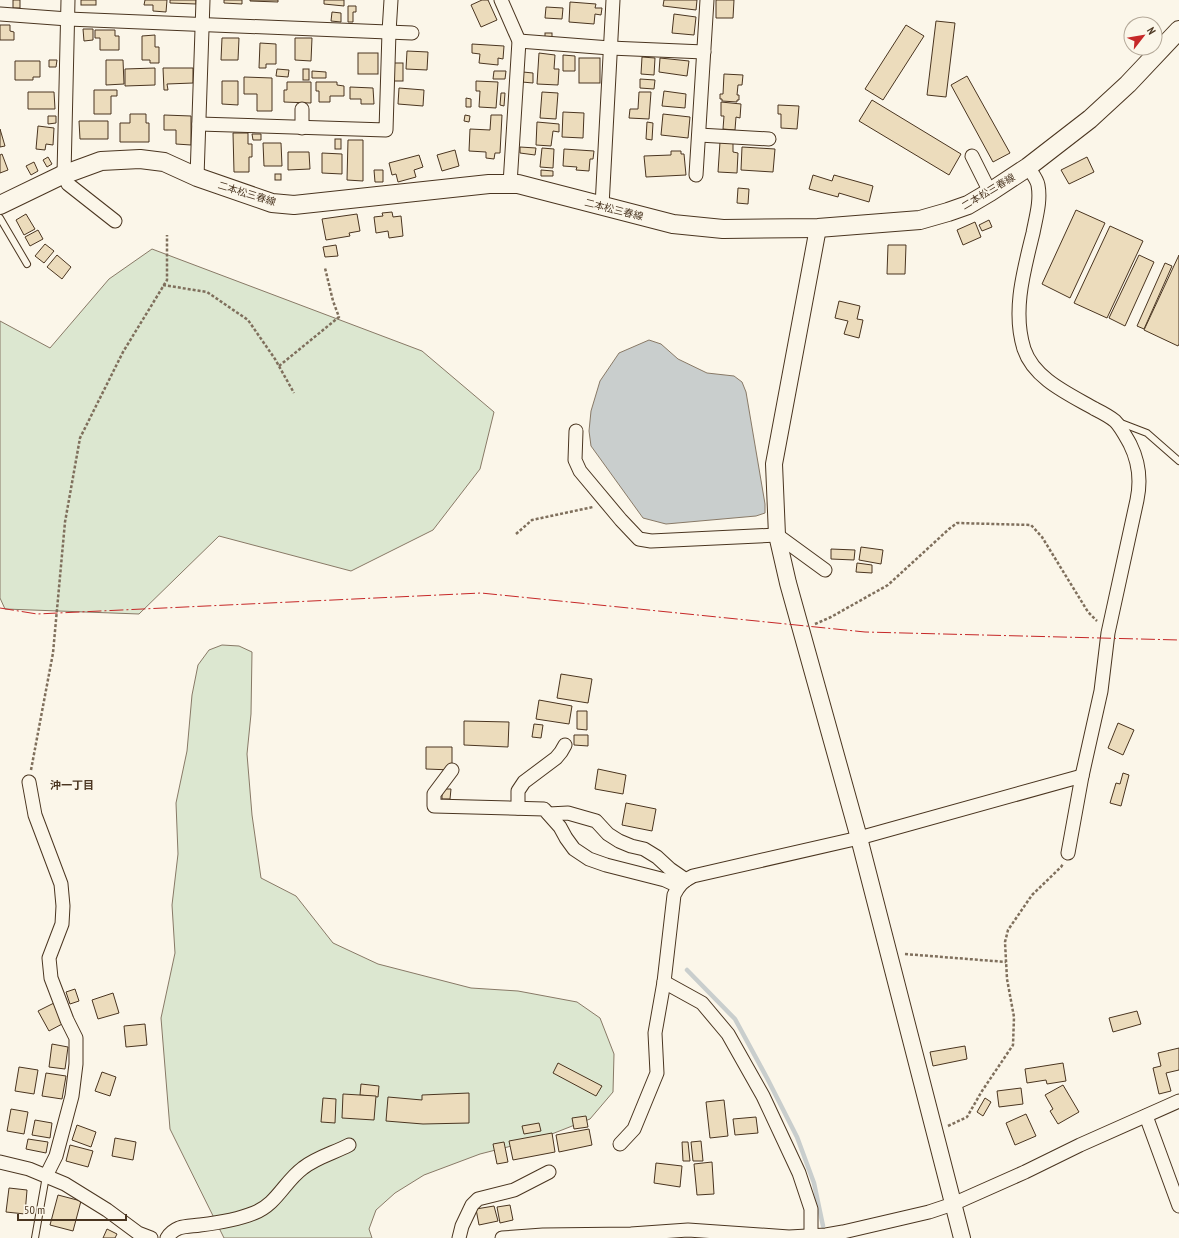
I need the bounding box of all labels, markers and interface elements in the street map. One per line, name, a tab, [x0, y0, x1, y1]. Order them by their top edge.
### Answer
north arrow	[1123, 16, 1163, 56]
text: N	[1144, 25, 1159, 37]
street label: 二本松三春線	[959, 170, 1017, 212]
street label: 二本松三春線	[216, 178, 277, 208]
street label: 二本松三春線	[583, 196, 645, 223]
district label: 沖一丁目	[50, 778, 94, 792]
scale bar	[18, 1196, 126, 1222]
text: 50 m	[24, 1202, 45, 1217]

